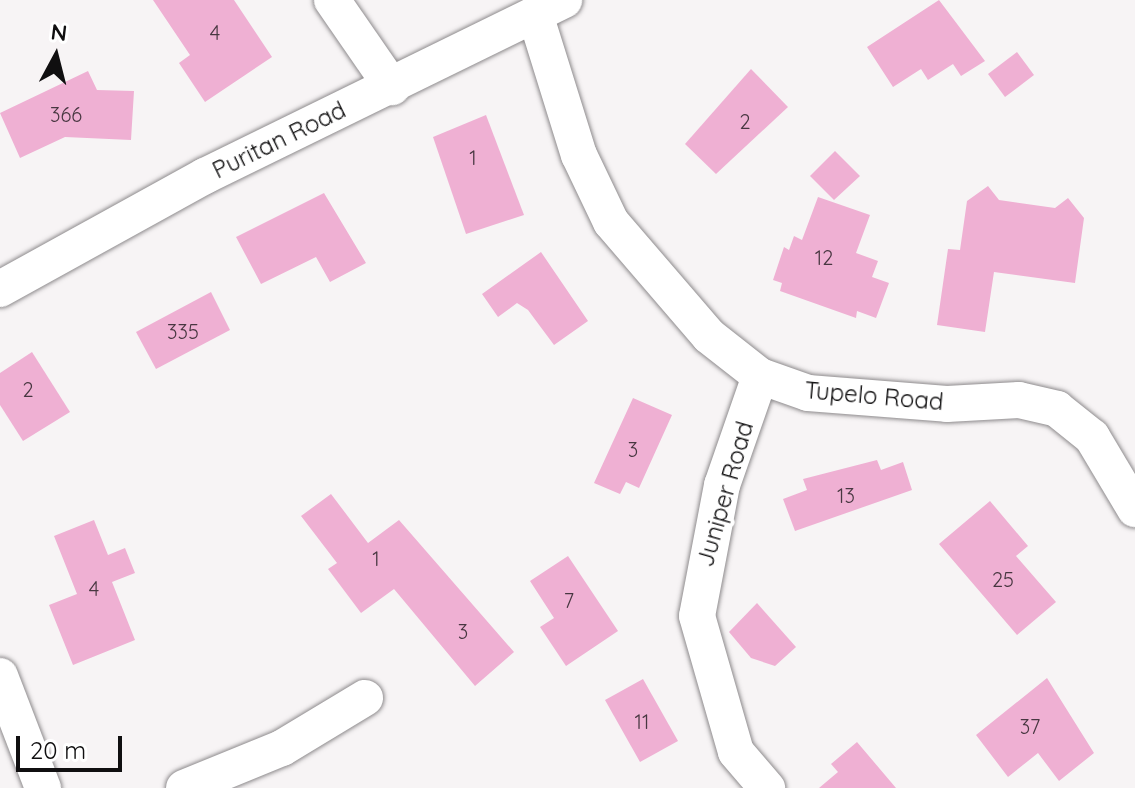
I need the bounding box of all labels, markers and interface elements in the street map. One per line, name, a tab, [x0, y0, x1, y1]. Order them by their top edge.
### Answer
north arrow	[16, 16, 96, 96]
text: N	[49, 17, 69, 47]
house number: 4	[210, 20, 220, 44]
street label: Puritan Road	[208, 95, 350, 185]
house number: 366	[50, 102, 82, 126]
house number: 2	[739, 109, 751, 133]
house number: 1	[469, 145, 477, 169]
house number: 12	[815, 245, 833, 269]
house number: 335	[167, 319, 199, 343]
street label: Tupelo Road	[803, 376, 945, 416]
house number: 2	[22, 377, 34, 401]
street label: Juniper Road	[691, 418, 759, 570]
house number: 3	[628, 437, 638, 461]
house number: 13	[837, 483, 855, 507]
house number: 1	[372, 546, 380, 570]
house number: 25	[992, 567, 1014, 591]
house number: 4	[89, 576, 99, 600]
house number: 7	[564, 588, 574, 612]
house number: 3	[458, 619, 468, 643]
house number: 11	[635, 709, 649, 733]
house number: 37	[1020, 714, 1040, 738]
scale bar	[20, 720, 126, 770]
text: 20 m	[30, 735, 86, 765]

